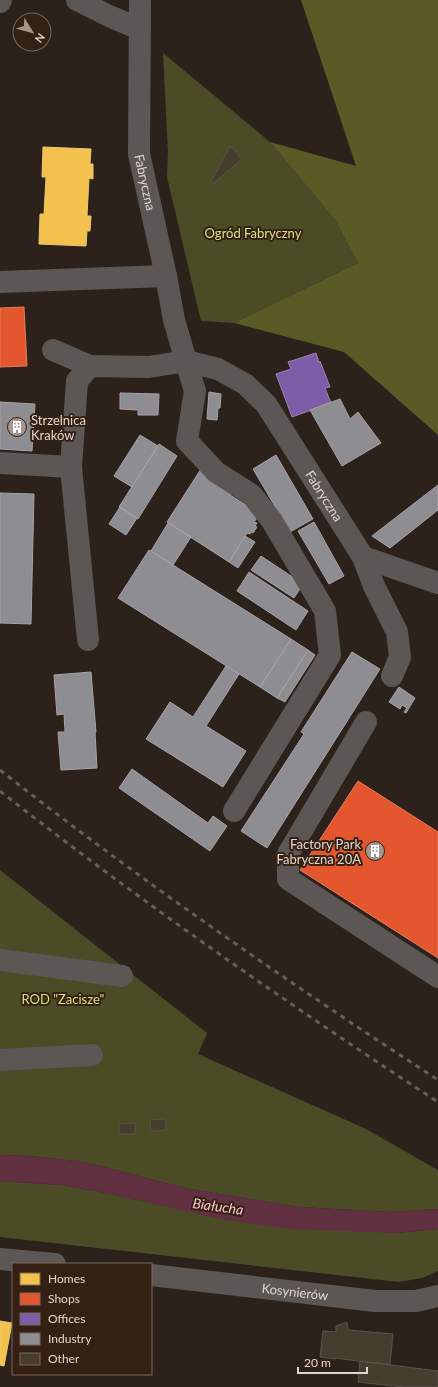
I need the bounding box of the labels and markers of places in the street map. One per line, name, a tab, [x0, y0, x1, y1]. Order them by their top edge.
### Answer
place label: Strzelnica Kraków	[31, 412, 86, 443]
building icon: Strzelnica Kraków	[6, 416, 28, 438]
place label: Factory Park Fabryczna 20A	[277, 836, 361, 867]
building icon: Factory Park Fabryczna 20A	[364, 840, 386, 862]

